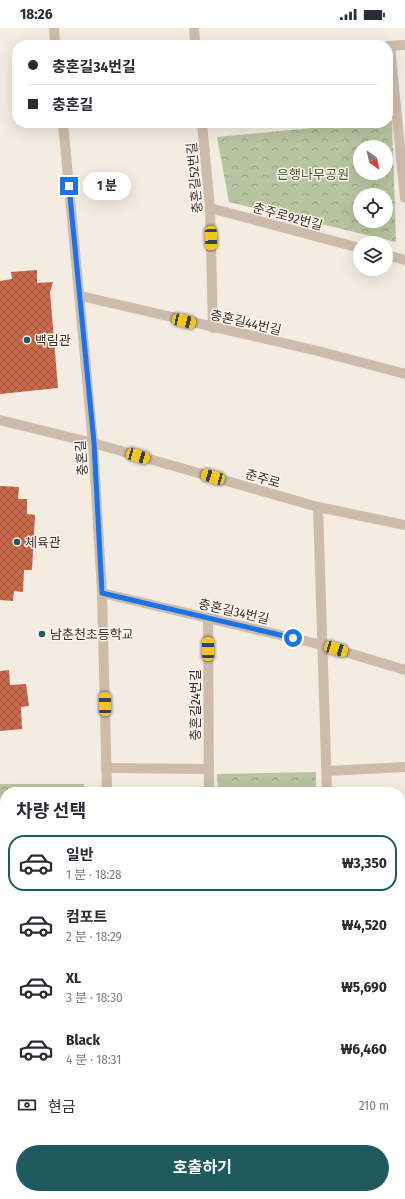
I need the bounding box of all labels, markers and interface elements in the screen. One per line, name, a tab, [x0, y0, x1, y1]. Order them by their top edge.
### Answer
text: 18:26	[20, 5, 53, 23]
text: 충혼길34번길	[52, 58, 136, 76]
text: 충혼길	[52, 96, 93, 114]
north arrow	[353, 140, 393, 180]
map controls	[353, 140, 393, 276]
street label: 충혼길52번길	[184, 142, 205, 214]
park label: 은행나무공원	[277, 167, 349, 182]
callout: 1 분	[83, 172, 131, 200]
route end	[60, 177, 78, 195]
text: 1 분	[97, 178, 117, 193]
button: locate	[353, 188, 393, 228]
street label: 춘주로92번길	[251, 200, 324, 233]
car	[205, 226, 217, 250]
button: layers	[353, 236, 393, 276]
street label: 충혼길44번길	[209, 307, 283, 338]
car	[171, 312, 197, 330]
place label: 백림관	[35, 333, 71, 348]
marker: 백림관	[22, 335, 32, 345]
street label: 충혼길	[73, 440, 90, 476]
car	[125, 447, 151, 465]
street label: 춘주로	[244, 466, 282, 491]
car	[200, 468, 226, 486]
place label: 체육관	[25, 535, 61, 550]
marker: 체육관	[12, 537, 22, 547]
street label: 충혼길34번길	[197, 596, 271, 627]
place label: 남춘천초등학교	[50, 627, 134, 642]
marker: 남춘천초등학교	[37, 629, 47, 639]
route start	[284, 629, 302, 647]
car	[202, 637, 214, 661]
car	[323, 640, 349, 658]
street label: 충혼길24번길	[188, 669, 203, 741]
car	[99, 692, 111, 716]
text: 차량 선택	[16, 800, 86, 822]
icon: car	[18, 845, 54, 881]
text: 일반	[66, 846, 94, 864]
text: ₩3,350	[342, 854, 387, 872]
text: 1 분 · 18:28	[66, 867, 122, 882]
icon: car	[18, 907, 54, 943]
text: 컴포트	[66, 908, 107, 926]
text: ₩4,520	[342, 916, 387, 934]
text: 2 분 · 18:29	[66, 929, 122, 944]
icon: car	[18, 969, 54, 1005]
text: XL	[66, 969, 81, 987]
text: ₩5,690	[341, 978, 387, 996]
text: 3 분 · 18:30	[66, 990, 123, 1005]
icon: car	[18, 1031, 54, 1067]
text: Black	[66, 1031, 100, 1049]
text: ₩6,460	[341, 1040, 387, 1058]
text: 4 분 · 18:31	[66, 1052, 121, 1067]
icon: cash	[16, 1094, 38, 1116]
text: 현금	[48, 1098, 76, 1116]
text: 210 m	[359, 1098, 389, 1113]
button: 호출하기	[16, 1145, 389, 1191]

